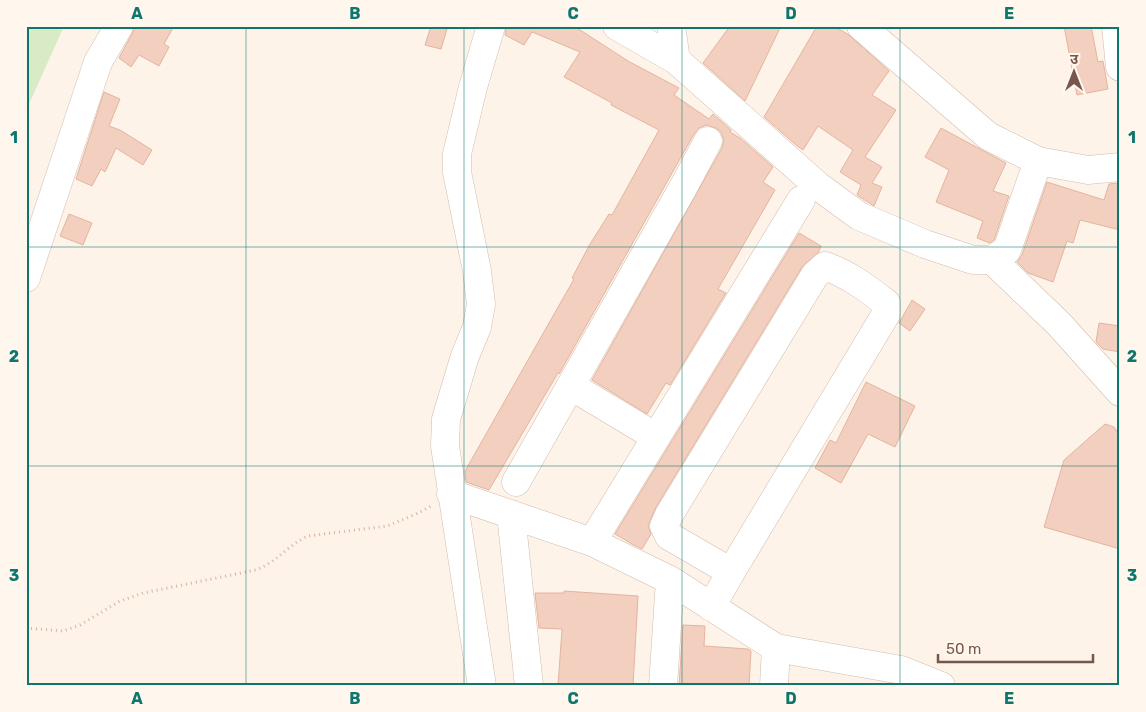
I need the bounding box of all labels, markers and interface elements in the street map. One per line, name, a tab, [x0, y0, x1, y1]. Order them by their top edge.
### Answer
text: A	[131, 4, 143, 23]
text: B	[349, 4, 361, 23]
text: C	[567, 4, 579, 23]
text: D	[785, 4, 797, 23]
text: E	[1004, 4, 1014, 23]
north arrow	[1048, 48, 1098, 98]
text: उ	[1070, 51, 1079, 68]
text: 1	[10, 128, 18, 147]
text: 1	[1128, 128, 1136, 147]
text: 2	[9, 347, 19, 366]
text: 2	[1127, 347, 1137, 366]
text: 3	[9, 566, 19, 585]
text: 3	[1127, 566, 1137, 585]
scale bar	[938, 632, 1094, 664]
text: 50 m	[946, 640, 981, 658]
text: A	[131, 689, 143, 708]
text: B	[349, 689, 361, 708]
text: C	[567, 689, 579, 708]
text: D	[785, 689, 797, 708]
text: E	[1004, 689, 1014, 708]

